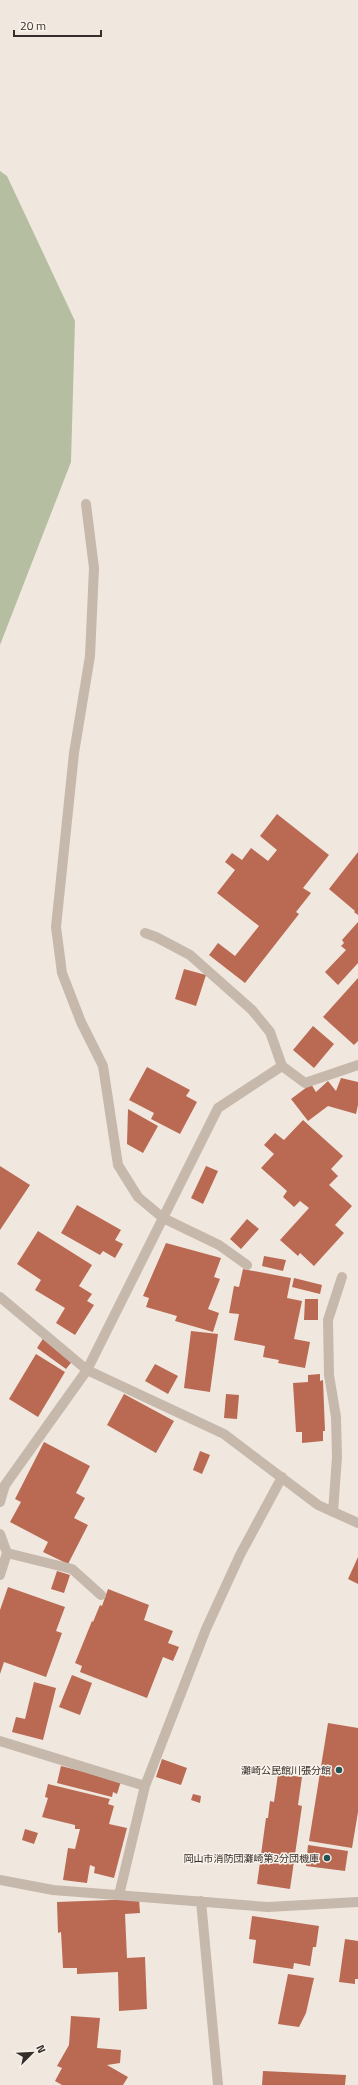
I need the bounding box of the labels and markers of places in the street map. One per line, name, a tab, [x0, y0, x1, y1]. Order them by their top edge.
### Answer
place label: 灘崎公民館川張分館	[241, 1763, 331, 1778]
marker: 灘崎公民館川張分館	[334, 1765, 344, 1775]
place label: 岡山市消防団灘崎第2分団機庫	[183, 1851, 319, 1866]
marker: 岡山市消防団灘崎第2分団機庫	[322, 1853, 332, 1863]

